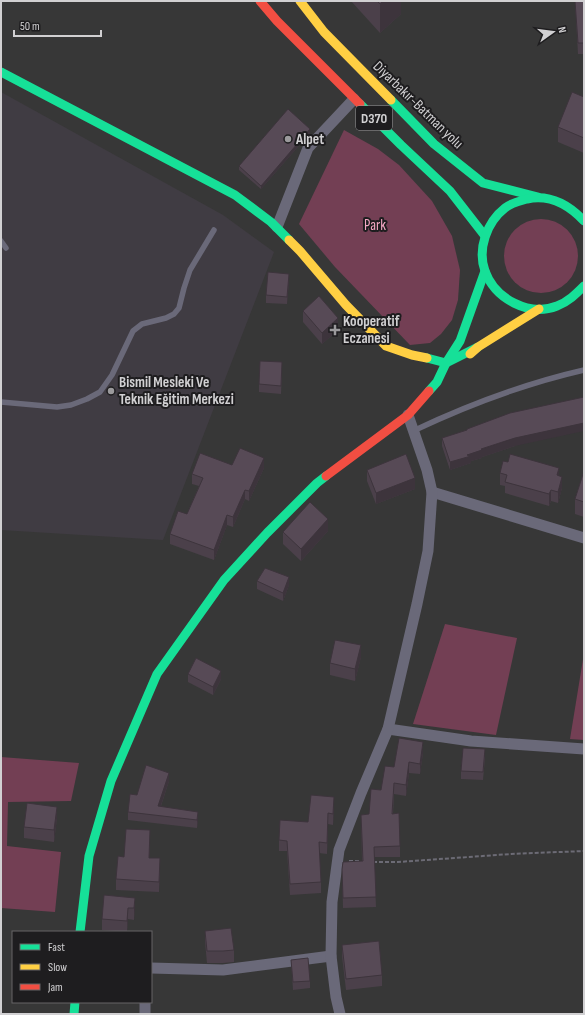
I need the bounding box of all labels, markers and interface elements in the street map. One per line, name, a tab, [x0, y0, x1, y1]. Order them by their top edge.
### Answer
scale bar	[14, 12, 101, 38]
north arrow	[533, 12, 573, 52]
text: 50 m	[20, 19, 40, 34]
text: N	[555, 25, 569, 34]
street label: Diyarbakır-Batman yolu	[369, 57, 467, 153]
road number: D370	[356, 106, 392, 130]
place label: Alpet	[295, 130, 324, 149]
marker: Alpet	[283, 134, 293, 144]
park label: Park	[364, 216, 386, 235]
place label: Kooperatif Eczanesi	[343, 312, 400, 348]
marker: Kooperatif Eczanesi	[330, 325, 340, 335]
place label: Bismil Mesleki Ve Teknik Eğitim Merkezi	[119, 373, 234, 409]
marker: Bismil Mesleki Ve Teknik Eğitim Merkezi	[106, 386, 116, 396]
legend	[12, 931, 152, 1003]
text: Fast	[48, 940, 65, 955]
text: Slow	[48, 960, 67, 975]
text: Jam	[47, 980, 63, 995]

